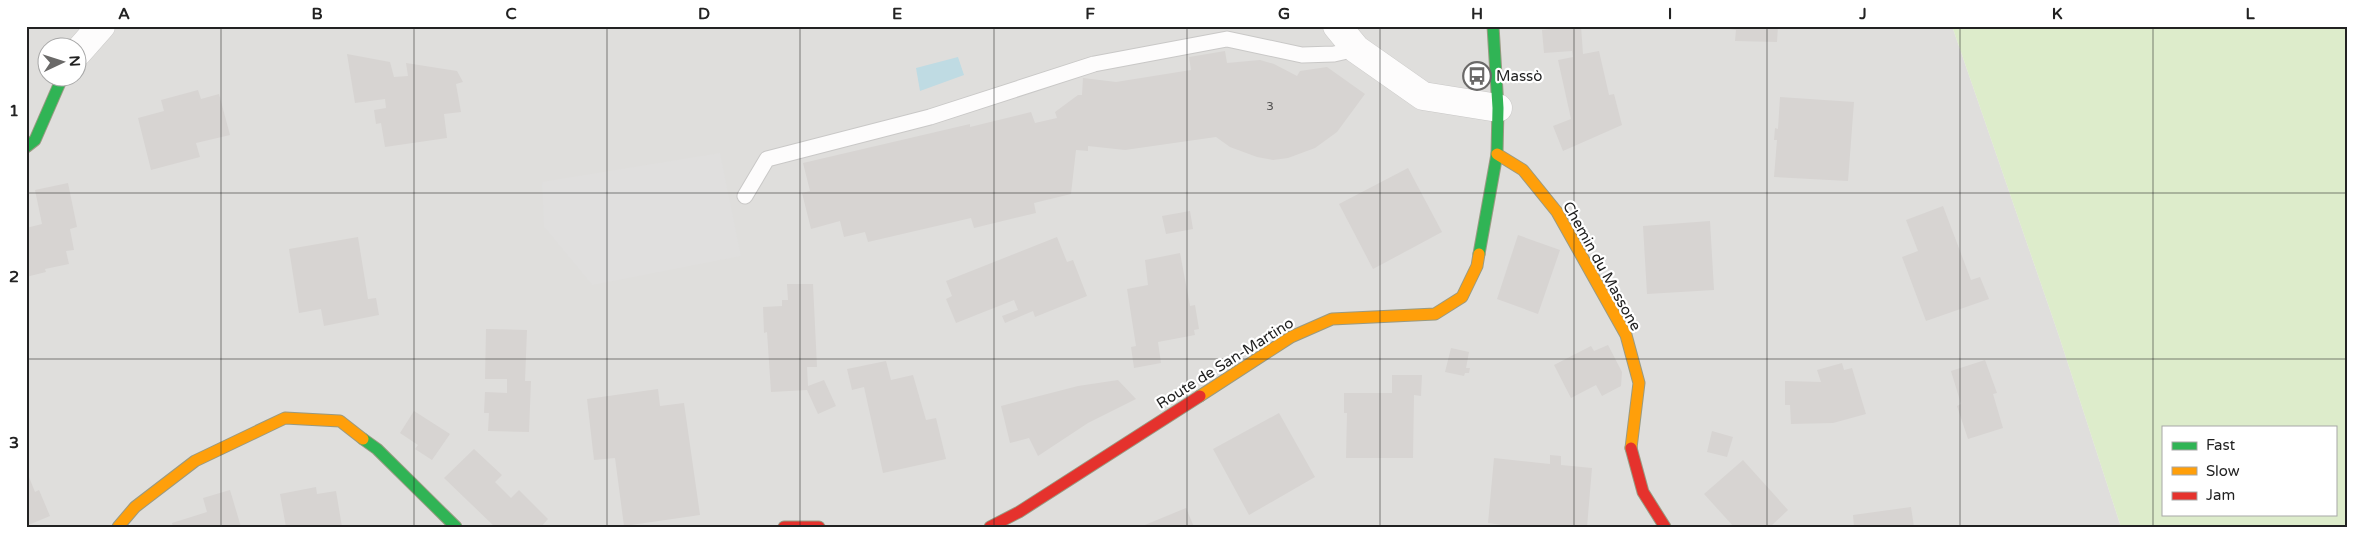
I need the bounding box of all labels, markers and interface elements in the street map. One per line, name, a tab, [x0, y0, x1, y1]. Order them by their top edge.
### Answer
text: A	[118, 4, 130, 24]
text: B	[311, 4, 323, 24]
text: C	[505, 4, 517, 24]
text: D	[698, 4, 710, 24]
text: E	[892, 4, 902, 24]
text: F	[1085, 4, 1095, 24]
text: G	[1278, 4, 1290, 24]
text: H	[1471, 4, 1483, 24]
text: I	[1668, 4, 1672, 24]
text: J	[1858, 4, 1867, 24]
text: K	[2052, 4, 2063, 24]
text: L	[2245, 4, 2255, 24]
north arrow	[38, 38, 88, 88]
text: N	[66, 55, 83, 67]
bus stop icon: Massò	[1462, 61, 1492, 91]
place label: Massò	[1496, 67, 1542, 85]
house number: 3	[1266, 99, 1274, 113]
text: 1	[9, 101, 19, 121]
street label: Chemin du Massone	[1559, 198, 1645, 334]
text: 2	[9, 267, 19, 287]
street label: Route de San-Martino	[1153, 313, 1297, 413]
legend	[2162, 426, 2336, 516]
text: 3	[9, 433, 19, 453]
text: Fast	[2206, 436, 2236, 454]
text: Slow	[2206, 462, 2240, 480]
text: Jam	[2206, 486, 2235, 504]

